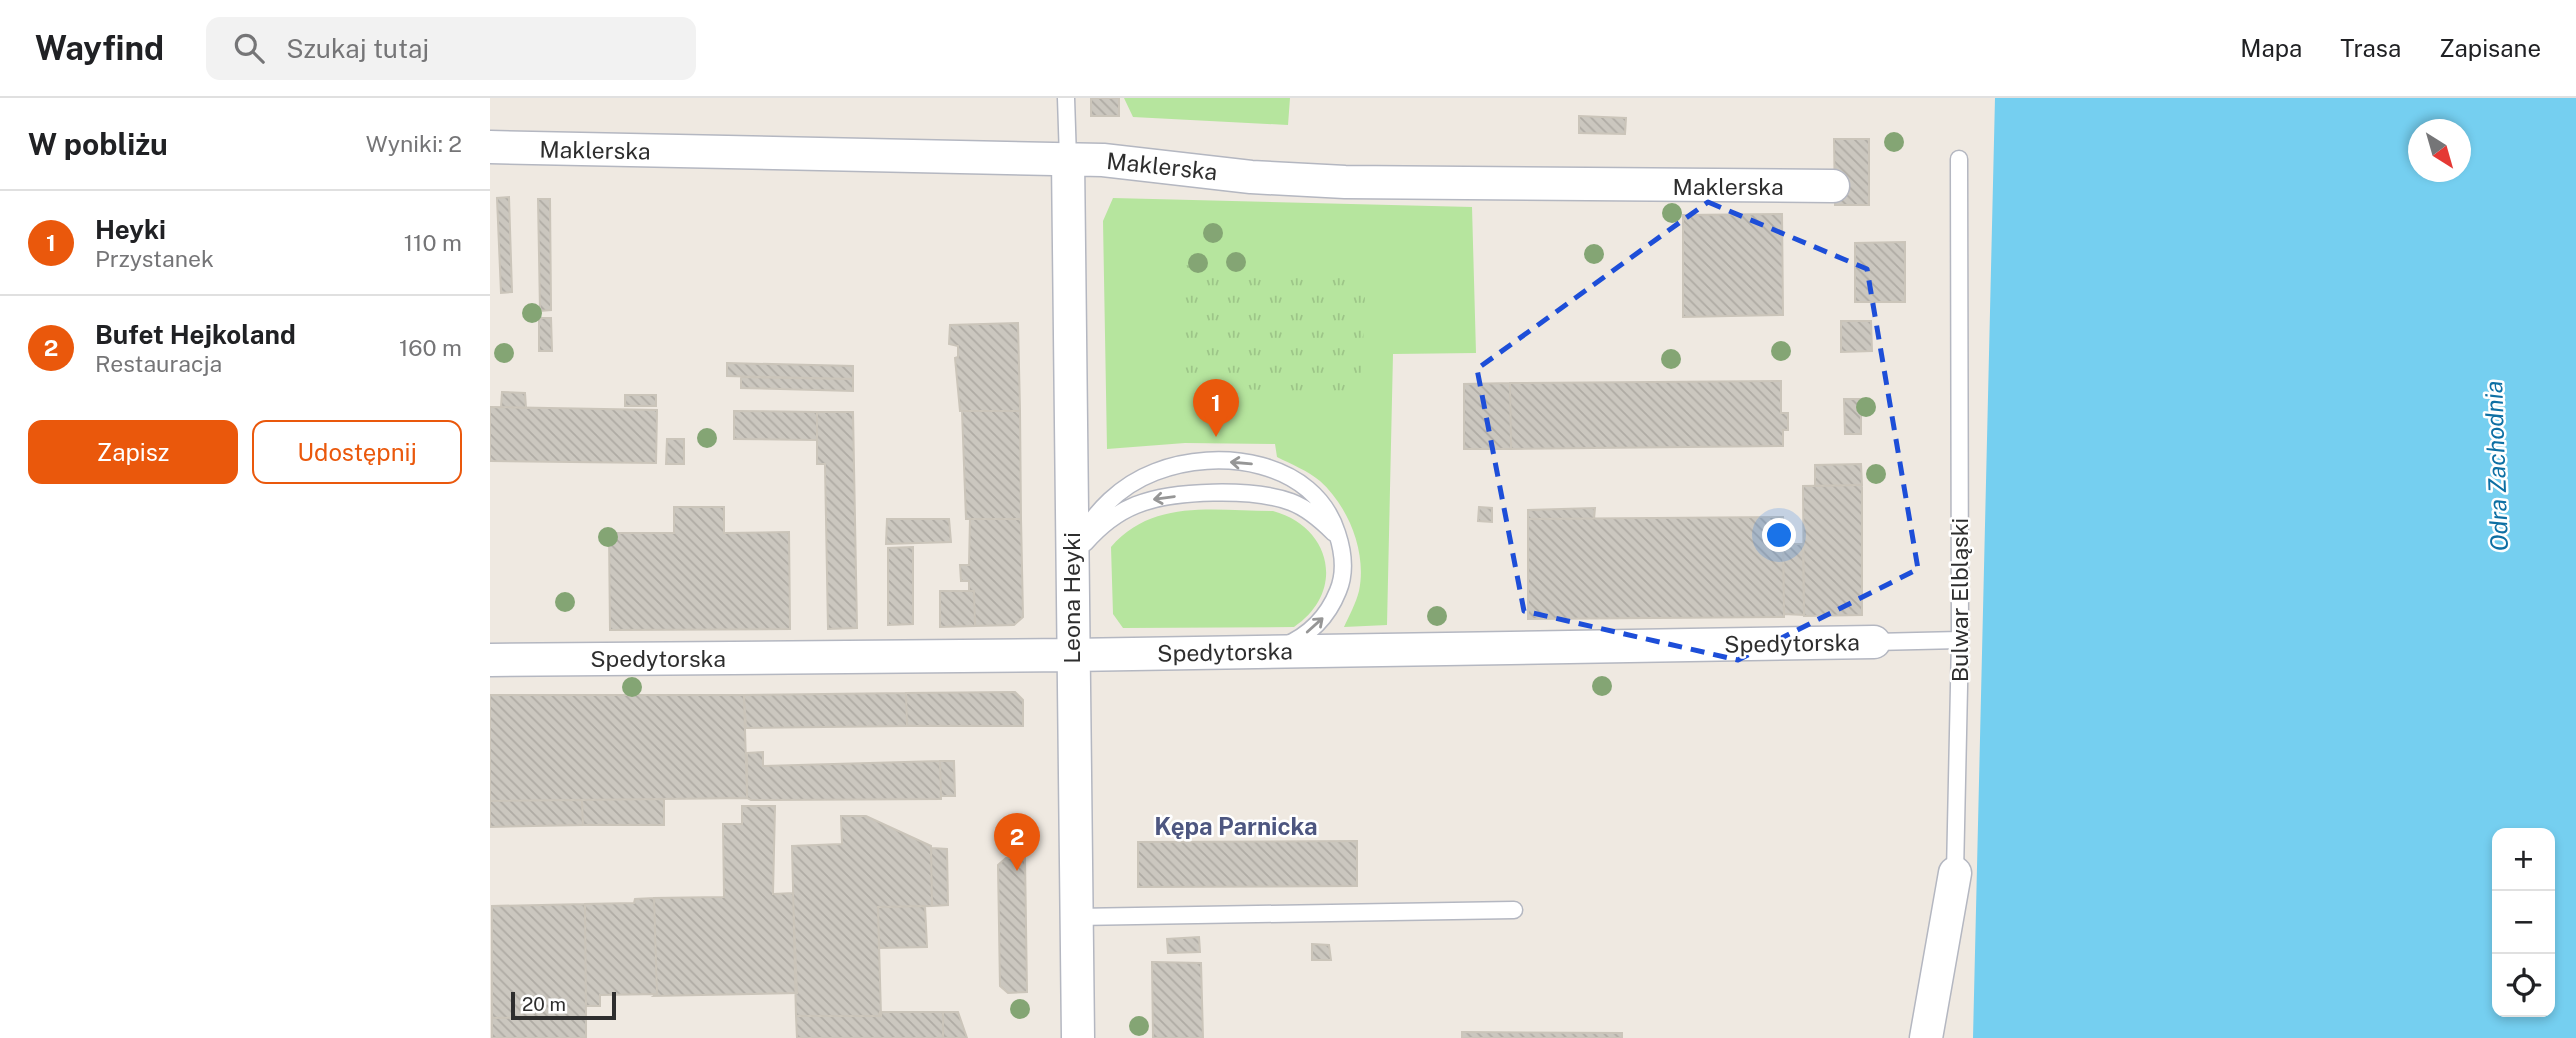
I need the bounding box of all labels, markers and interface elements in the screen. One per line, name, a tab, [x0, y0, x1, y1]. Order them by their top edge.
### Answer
search box	[206, 17, 696, 80]
text: Wayfind	[35, 29, 164, 67]
icon: search	[230, 29, 268, 67]
text: Szukaj tutaj	[286, 33, 429, 64]
text: Mapa	[2240, 34, 2302, 62]
text: Trasa	[2340, 34, 2401, 62]
text: Zapisane	[2439, 34, 2541, 62]
north arrow	[2408, 119, 2471, 182]
text: W pobliżu	[28, 126, 168, 162]
text: Wyniki: 2	[366, 130, 462, 157]
street label: Maklerska	[539, 136, 651, 164]
street label: Maklerska	[1105, 147, 1219, 185]
street label: Maklerska	[1672, 173, 1784, 200]
text: Heyki	[95, 214, 166, 245]
text: 1	[46, 229, 56, 256]
text: 110 m	[404, 229, 462, 256]
text: Przystanek	[95, 245, 214, 272]
text: Bufet Hejkoland	[95, 319, 296, 350]
text: 2	[44, 334, 58, 361]
text: 160 m	[399, 334, 462, 361]
text: Restauracja	[95, 350, 222, 377]
pin: 1	[1193, 379, 1239, 437]
water label: Odra Zachodnia	[2479, 380, 2513, 552]
button: Zapisz	[28, 420, 238, 484]
button: Udostępnij	[252, 420, 462, 484]
one-way arrow	[1230, 456, 1253, 469]
one-way arrow	[1153, 492, 1176, 505]
your location	[1762, 518, 1796, 552]
street label: Bulwar Elbląski	[1946, 518, 1973, 682]
street label: Leona Heyki	[1058, 532, 1085, 664]
one-way arrow	[1306, 616, 1323, 633]
street label: Spedytorska	[1724, 628, 1860, 658]
street label: Spedytorska	[1157, 637, 1293, 667]
street label: Spedytorska	[590, 645, 726, 672]
district label: Kępa Parnicka	[1154, 812, 1318, 840]
pin: 2	[994, 813, 1040, 871]
map controls	[2492, 828, 2555, 1017]
button: +	[2492, 828, 2555, 891]
button: −	[2492, 891, 2555, 954]
button: locate	[2492, 954, 2555, 1017]
scale bar	[511, 989, 616, 1021]
text: 20 m	[522, 993, 566, 1015]

